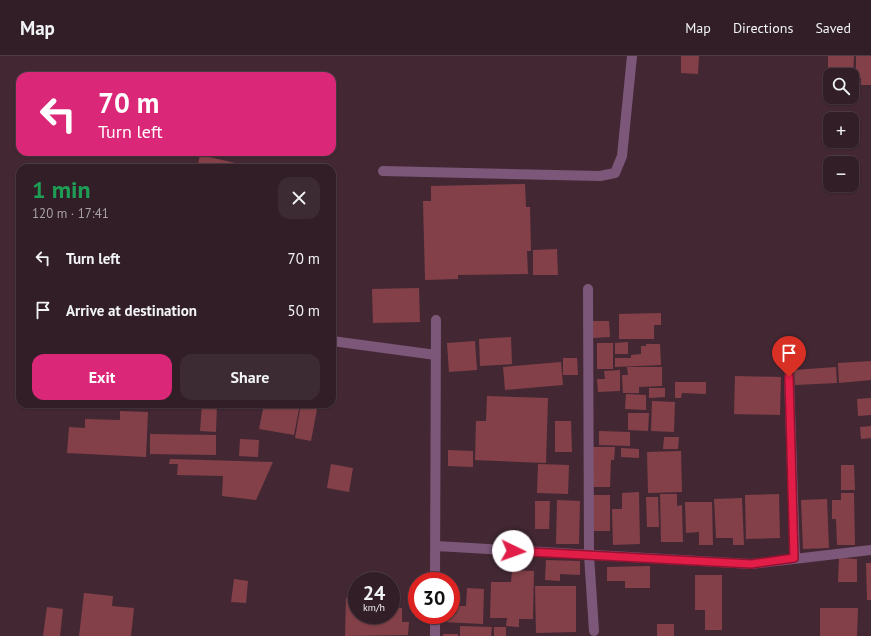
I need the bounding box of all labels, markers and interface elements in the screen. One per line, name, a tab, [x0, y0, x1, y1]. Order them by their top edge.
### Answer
text: Map	[20, 16, 55, 40]
text: Map	[685, 19, 711, 37]
text: Directions	[733, 19, 793, 37]
text: Saved	[815, 19, 851, 37]
map controls	[823, 68, 859, 192]
button: search	[823, 68, 859, 104]
text: 70 m	[98, 84, 159, 121]
icon: left	[32, 88, 84, 140]
button: +	[823, 112, 859, 148]
text: Turn left	[98, 120, 163, 143]
button: −	[823, 156, 859, 192]
text: 1 min	[32, 174, 91, 205]
button: close	[278, 177, 320, 219]
text: 120 m · 17:41	[32, 205, 109, 222]
icon: left	[32, 247, 54, 269]
text: Turn left	[66, 249, 120, 268]
text: 70 m	[287, 249, 320, 268]
icon: arrive	[32, 299, 54, 321]
text: Arrive at destination	[66, 301, 197, 320]
text: 50 m	[287, 301, 320, 320]
pin	[772, 336, 806, 377]
icon: arrive	[778, 342, 800, 364]
button: Exit	[32, 354, 172, 400]
button: Share	[180, 354, 320, 400]
position arrow	[492, 530, 534, 572]
speed limit sign: 30	[408, 572, 460, 624]
text: 24	[363, 580, 385, 606]
text: km/h	[363, 601, 385, 614]

